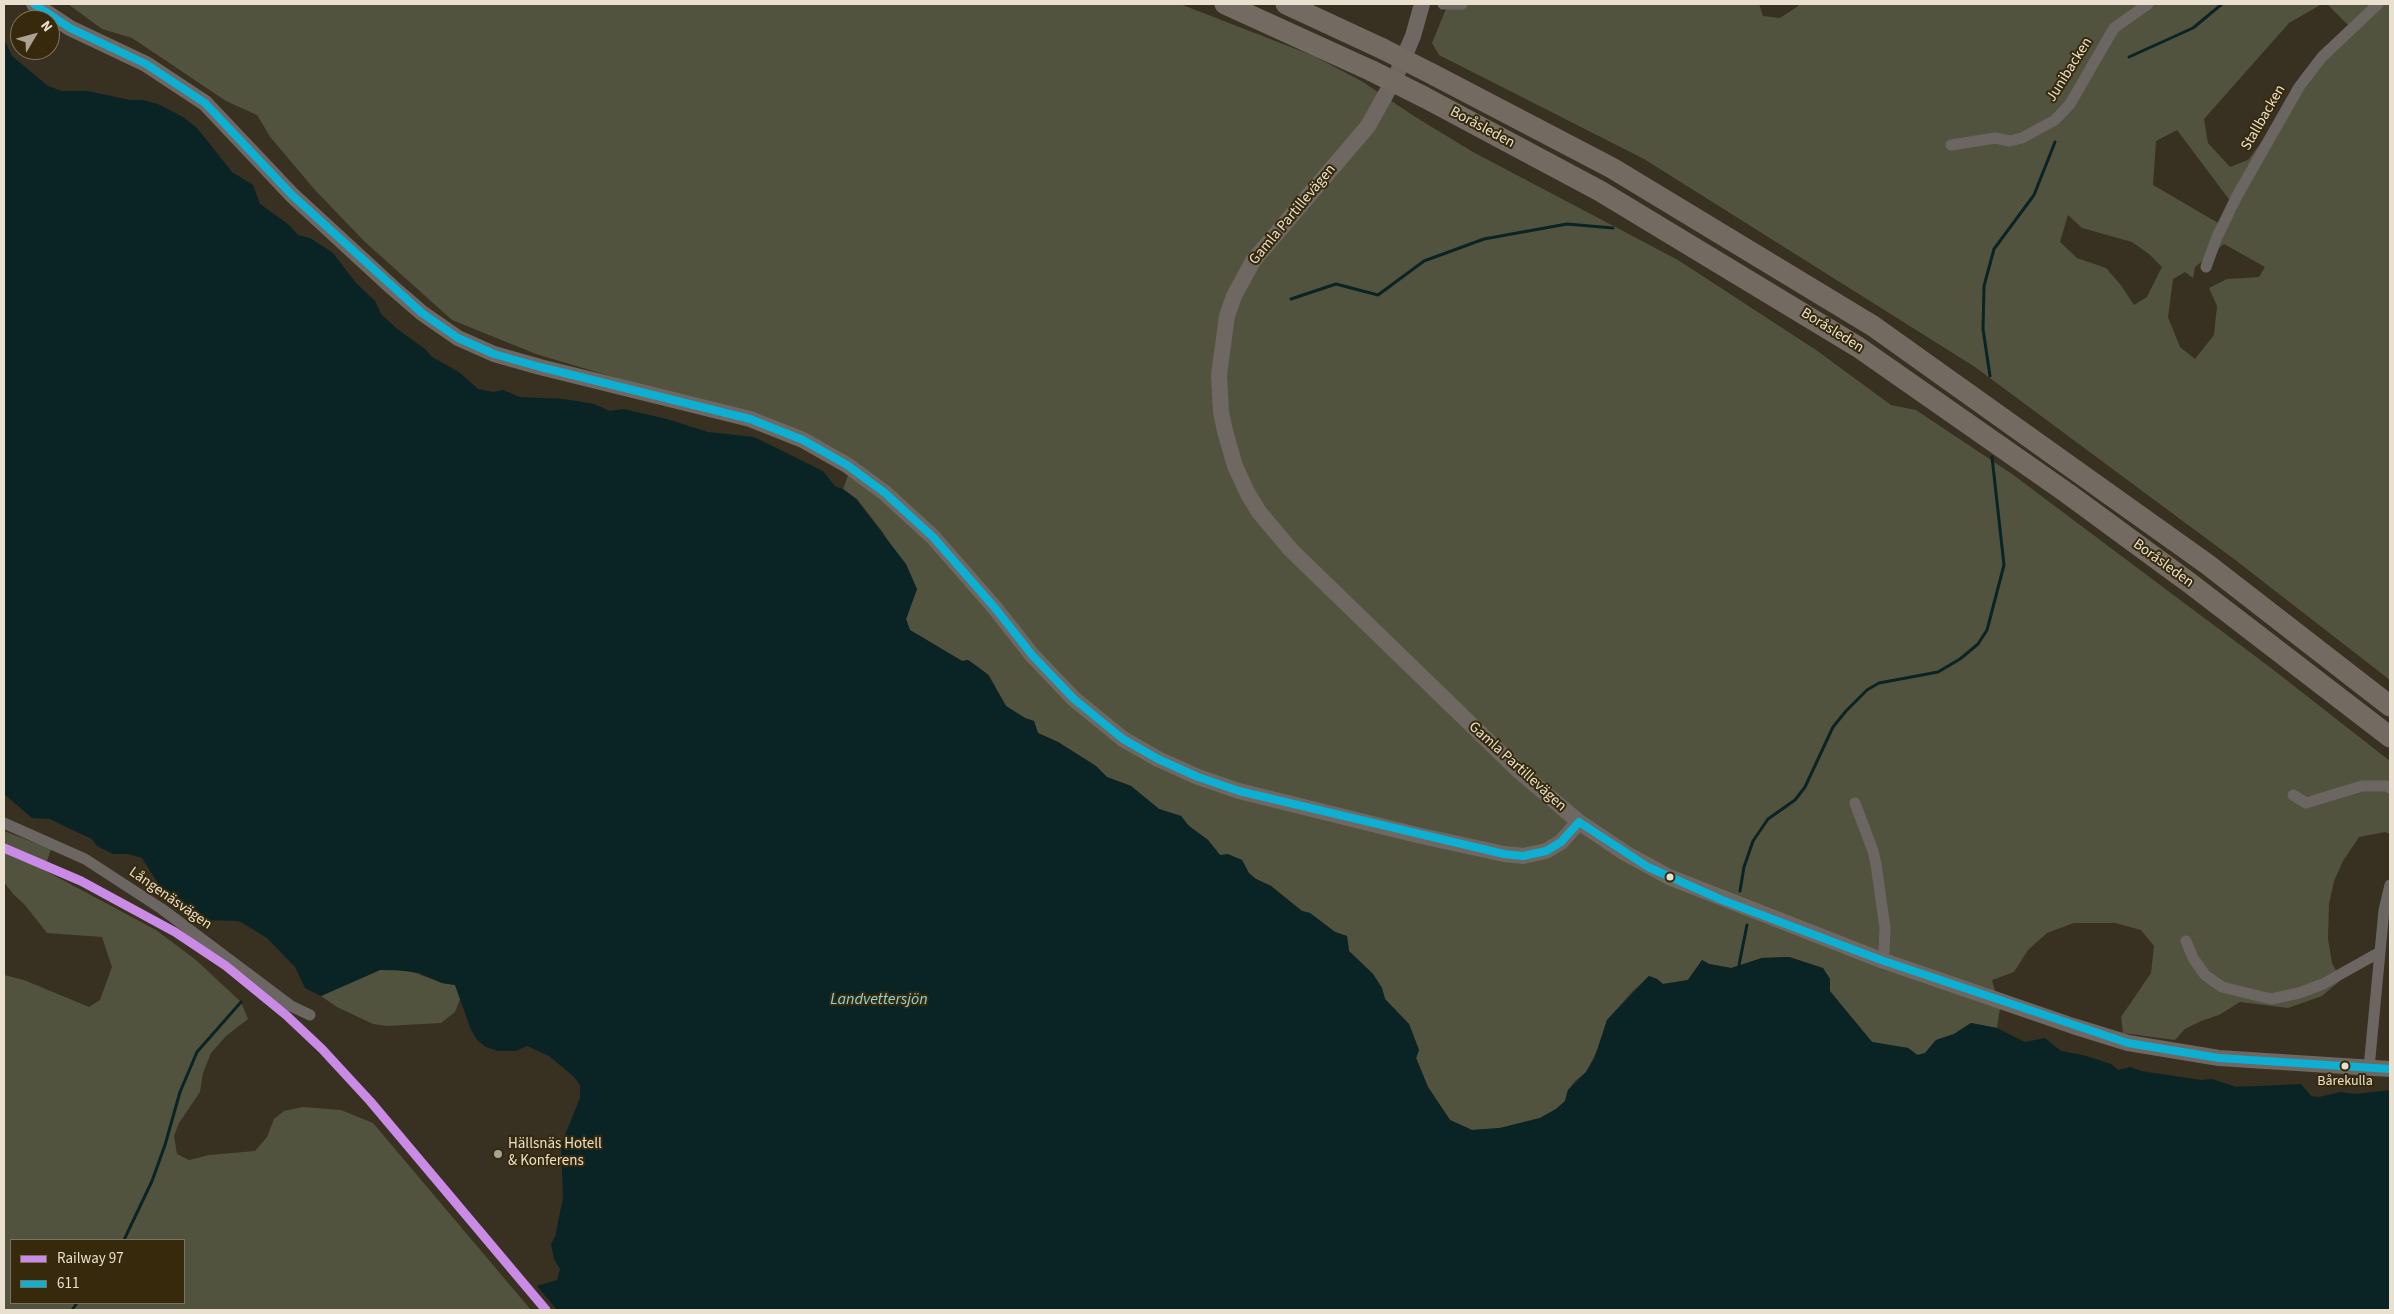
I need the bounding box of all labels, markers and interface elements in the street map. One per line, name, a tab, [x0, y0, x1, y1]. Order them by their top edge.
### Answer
north arrow	[10, 10, 60, 60]
text: N	[35, 17, 57, 36]
street label: Junibacken	[2043, 34, 2097, 106]
street label: Stallbacken	[2238, 82, 2290, 154]
street label: Boråsleden	[1446, 103, 1518, 153]
street label: Gamla Partillevägen	[1246, 161, 1340, 269]
street label: Boråsleden	[1797, 305, 1867, 357]
street label: Boråsleden	[2129, 536, 2197, 592]
street label: Gamla Partillevägen	[1464, 718, 1570, 816]
street label: Långenäsvägen	[125, 864, 215, 934]
unlabelled marker	[1665, 872, 1675, 882]
water label: Landvettersjön	[830, 990, 928, 1010]
marker: Bårekulla	[2340, 1061, 2350, 1071]
place label: Bårekulla	[2317, 1074, 2373, 1090]
place label: Hällsnäs Hotell & Konferens	[508, 1136, 602, 1171]
marker: Hällsnäs Hotell & Konferens	[492, 1148, 504, 1160]
legend	[10, 1239, 185, 1304]
text: Railway 97	[57, 1248, 124, 1269]
text: 611	[57, 1273, 79, 1294]

